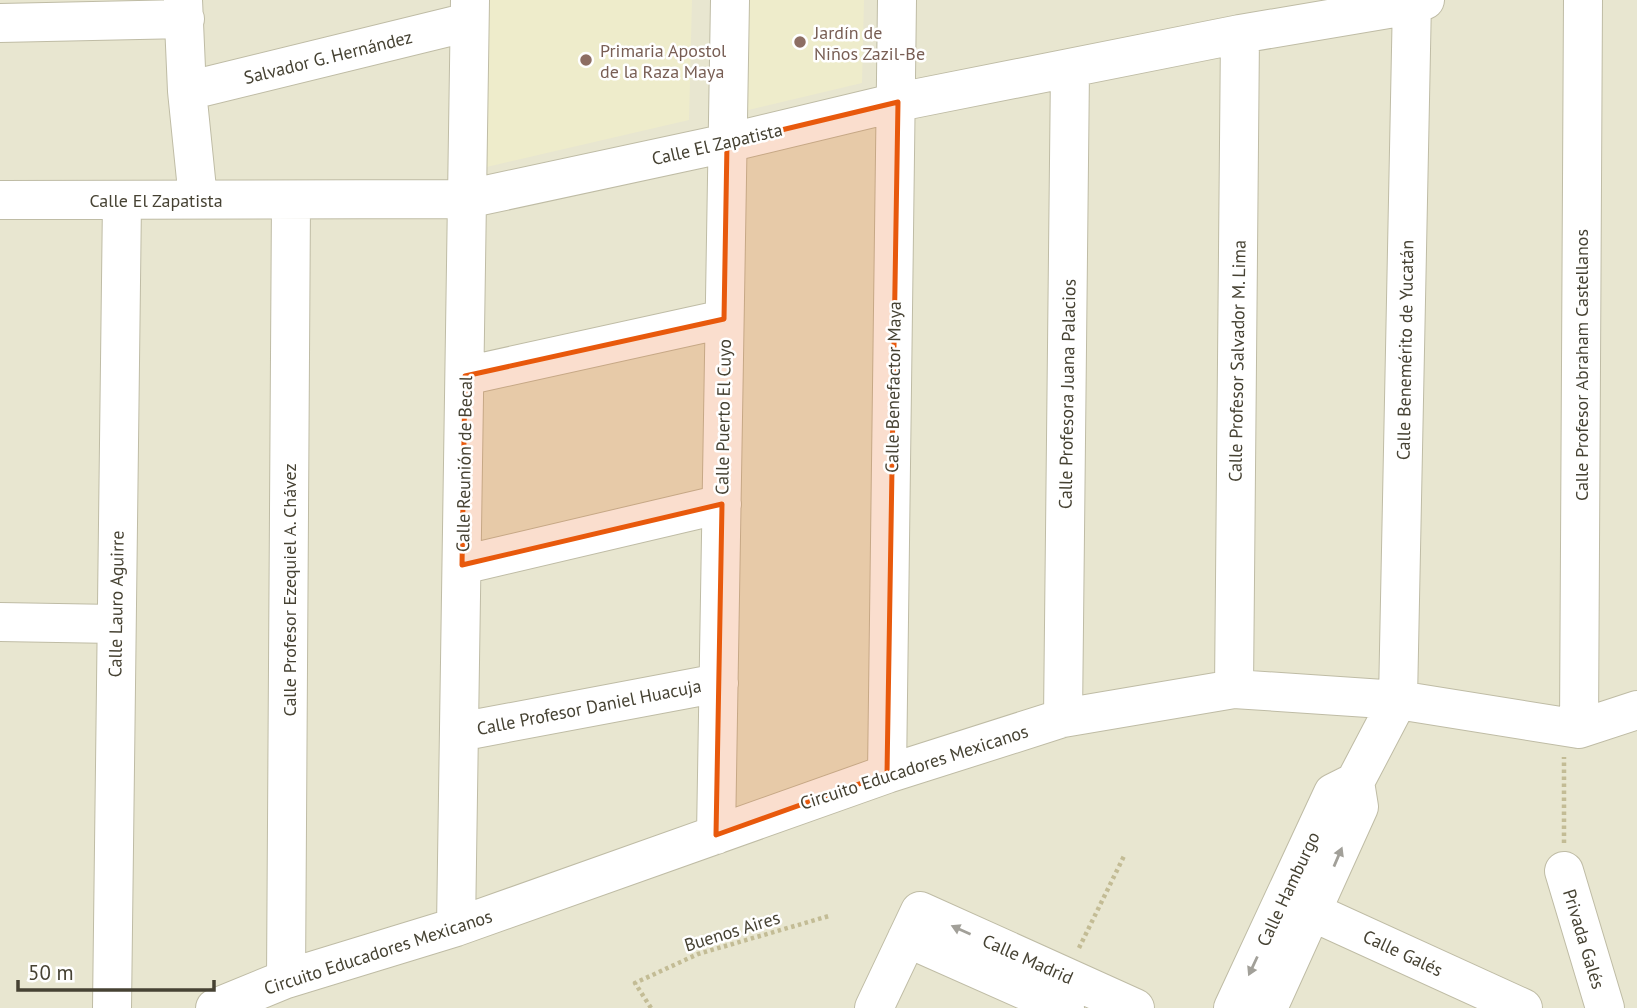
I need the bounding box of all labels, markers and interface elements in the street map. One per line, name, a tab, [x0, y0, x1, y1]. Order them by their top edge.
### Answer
place label: Jardín de Niños Zazil-Be	[813, 21, 925, 65]
street label: Salvador G. Hernández	[242, 25, 414, 89]
marker: Jardín de Niños Zazil-Be	[792, 34, 808, 50]
place label: Primaria Apostol de la Raza Maya	[600, 39, 727, 83]
marker: Primaria Apostol de la Raza Maya	[578, 52, 594, 68]
street label: Calle El Zapatista	[650, 118, 784, 170]
street label: Calle El Zapatista	[89, 189, 223, 212]
street label: Calle Profesor Abraham Castellanos	[1570, 229, 1593, 501]
street label: Calle Profesor Salvador M. Lima	[1223, 240, 1251, 482]
street label: Calle Benemérito de Yucatán	[1392, 240, 1418, 460]
street label: Calle Profesora Juana Palacios	[1053, 279, 1081, 509]
street label: Calle Benefactor Maya	[880, 301, 906, 473]
street label: Calle Puerto El Cuyo	[710, 339, 736, 495]
street label: Calle Reunión de Becal	[451, 375, 477, 552]
street label: Calle Profesor Ezequiel A. Chávez	[278, 463, 301, 717]
street label: Calle Lauro Aguirre	[103, 530, 129, 678]
street label: Calle Profesor Daniel Huacuja	[475, 674, 703, 740]
street label: Circuito Educadores Mexicanos	[797, 719, 1031, 815]
street label: Calle Hamburgo	[1251, 828, 1325, 950]
one-way arrow	[1332, 846, 1343, 867]
street label: Privada Galés	[1558, 886, 1610, 992]
street label: Circuito Educadores Mexicanos	[261, 904, 495, 1000]
street label: Buenos Aires	[681, 906, 783, 956]
one-way arrow	[951, 924, 972, 935]
street label: Calle Galés	[1359, 925, 1447, 981]
street label: Calle Madrid	[979, 929, 1077, 989]
scale bar	[18, 948, 214, 992]
one-way arrow	[1247, 956, 1258, 976]
text: 50 m	[28, 959, 74, 986]

